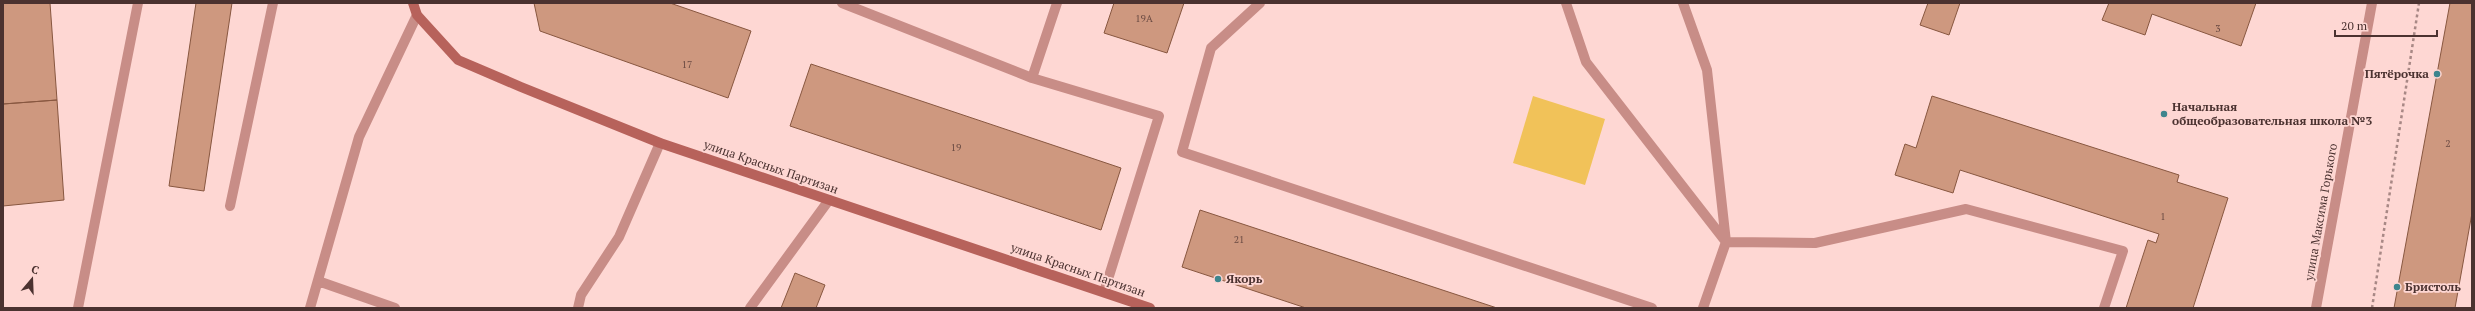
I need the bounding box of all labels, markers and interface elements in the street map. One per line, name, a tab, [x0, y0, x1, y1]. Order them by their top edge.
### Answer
house number: 19А	[1135, 12, 1153, 25]
scale bar	[2335, 12, 2437, 38]
text: 20 m	[2341, 18, 2368, 33]
house number: 3	[2215, 22, 2221, 35]
house number: 17	[682, 58, 692, 71]
place label: Пятёрочка	[2365, 66, 2429, 81]
marker: Пятёрочка	[2432, 69, 2442, 79]
place label: Начальная общеобразовательная школа №3	[2172, 99, 2372, 128]
marker: Начальная общеобразовательная школа №3	[2159, 109, 2169, 119]
street label: улица Красных Партизан	[701, 136, 840, 197]
house number: 2	[2445, 137, 2451, 150]
house number: 19	[951, 141, 961, 154]
street label: улица Максима Горького	[2301, 142, 2340, 283]
house number: 1	[2160, 210, 2166, 223]
house number: 21	[1234, 233, 1244, 246]
street label: улица Красных Партизан	[1008, 239, 1147, 300]
north arrow	[12, 259, 52, 299]
text: С	[30, 262, 41, 277]
place label: Якорь	[1226, 271, 1263, 286]
marker: Якорь	[1213, 274, 1223, 284]
place label: Бристоль	[2405, 279, 2461, 294]
marker: Бристоль	[2392, 282, 2402, 292]

